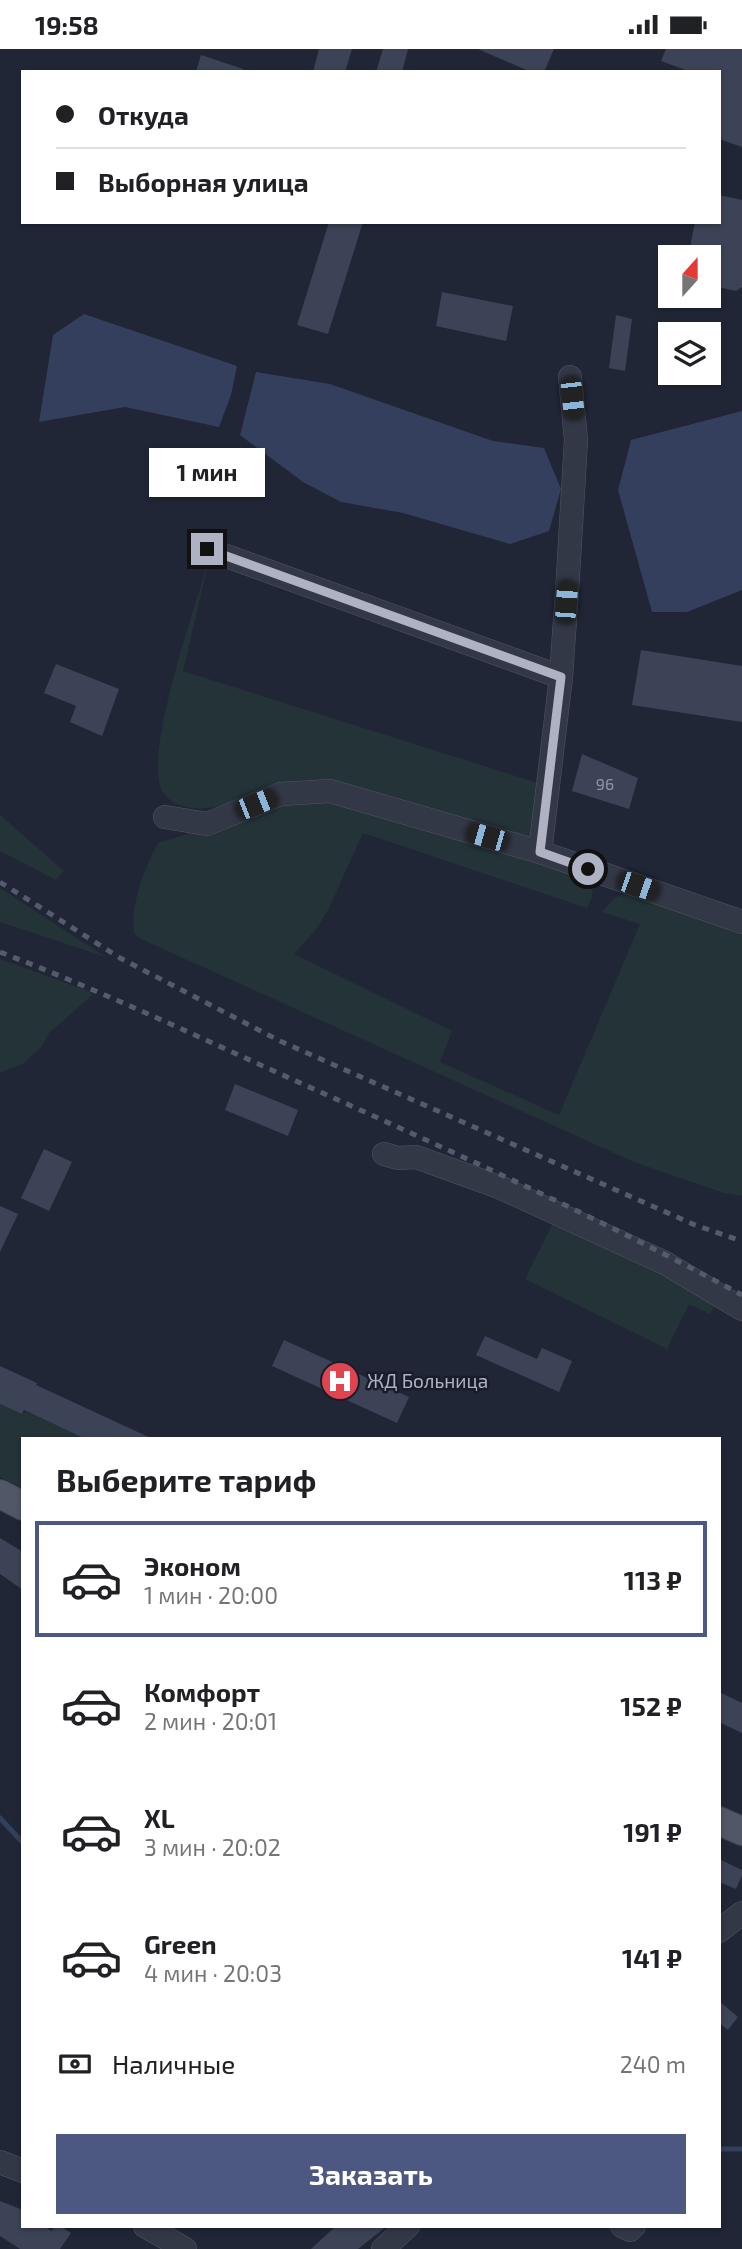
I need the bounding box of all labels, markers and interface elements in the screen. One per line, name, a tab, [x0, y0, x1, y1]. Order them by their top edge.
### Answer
text: 19:58	[35, 9, 99, 40]
text: Откуда	[98, 99, 189, 130]
text: Выборная улица	[98, 166, 309, 197]
north arrow	[658, 245, 721, 308]
map controls	[658, 245, 721, 385]
button: layers	[658, 322, 721, 385]
car	[560, 376, 585, 420]
callout: 1 мин	[149, 447, 265, 497]
text: 1 мин	[177, 458, 237, 486]
route end	[191, 533, 223, 565]
car	[555, 580, 578, 624]
house number: 96	[596, 774, 614, 793]
car	[233, 786, 280, 822]
car	[464, 821, 511, 853]
route start	[572, 853, 604, 885]
car	[615, 869, 662, 903]
hospital icon: ЖД Больница	[319, 1360, 361, 1402]
place label: ЖД Больница	[367, 1369, 488, 1392]
text: Выберите тариф	[56, 1460, 316, 1498]
icon: car	[60, 1548, 123, 1611]
text: Эконом	[144, 1550, 241, 1581]
text: 113 ₽	[624, 1564, 682, 1595]
text: 1 мин · 20:00	[144, 1581, 278, 1609]
icon: car	[60, 1674, 123, 1737]
text: Комфорт	[144, 1676, 260, 1707]
text: 152 ₽	[620, 1690, 682, 1721]
text: 2 мин · 20:01	[144, 1707, 277, 1735]
icon: car	[60, 1800, 123, 1863]
text: XL	[144, 1802, 175, 1833]
text: 191 ₽	[623, 1816, 682, 1847]
text: 3 мин · 20:02	[144, 1833, 281, 1861]
icon: car	[60, 1926, 123, 1989]
text: Green	[144, 1928, 217, 1959]
text: 141 ₽	[622, 1942, 682, 1973]
text: 4 мин · 20:03	[144, 1959, 282, 1987]
icon: cash	[56, 2045, 94, 2083]
text: Наличные	[112, 2048, 235, 2079]
text: 240 m	[620, 2050, 686, 2078]
button: Заказать	[56, 2134, 686, 2214]

